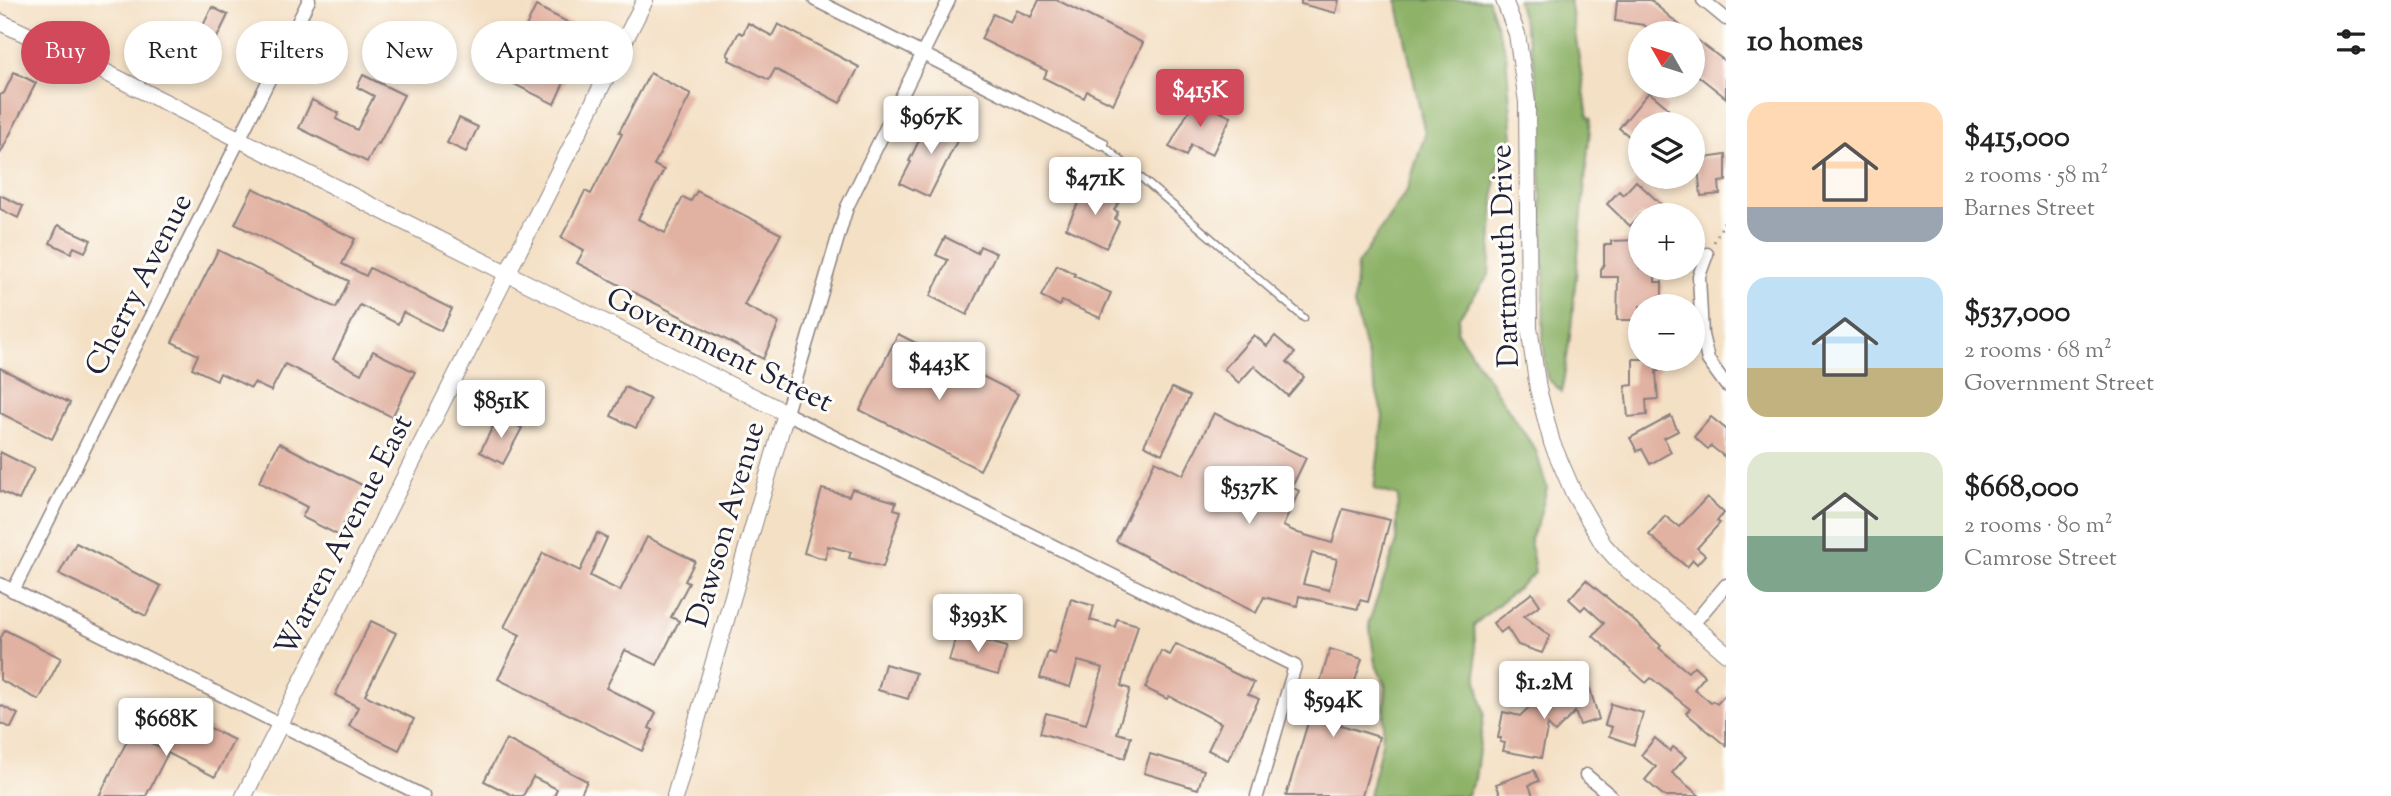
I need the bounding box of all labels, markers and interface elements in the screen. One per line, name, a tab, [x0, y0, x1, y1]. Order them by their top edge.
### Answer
chip: Buy	[21, 21, 110, 84]
chip: Rent	[124, 21, 222, 84]
chip: Filters	[236, 21, 348, 84]
chip: New	[362, 21, 457, 84]
chip: Apartment	[471, 21, 633, 84]
north arrow	[1628, 21, 1704, 98]
map controls	[1628, 21, 1705, 371]
text: 10 homes	[1747, 21, 1863, 64]
icon: filters	[2332, 23, 2370, 61]
pin: $415K	[1151, 69, 1249, 129]
text: $415K	[1172, 75, 1228, 108]
pin: $967K	[882, 96, 980, 156]
text: $967K	[899, 102, 963, 135]
button: layers	[1628, 112, 1705, 189]
text: $415,000	[1964, 117, 2070, 160]
icon: home	[1803, 130, 1887, 214]
street label: Dartmouth Drive	[1481, 144, 1532, 368]
pin: $471K	[1046, 158, 1144, 217]
text: 2 rooms · 58 m²	[1964, 160, 2108, 193]
text: $471K	[1065, 163, 1125, 196]
street label: Cherry Avenue	[76, 186, 205, 384]
text: Barnes Street	[1964, 193, 2095, 226]
button: +	[1628, 203, 1705, 280]
street label: Government Street	[598, 278, 840, 425]
text: $537,000	[1964, 292, 2070, 335]
button: −	[1628, 294, 1705, 371]
icon: home	[1803, 305, 1887, 389]
text: 2 rooms · 68 m²	[1964, 335, 2112, 368]
pin: $443K	[890, 342, 988, 402]
text: $443K	[908, 348, 970, 381]
text: Government Street	[1964, 368, 2154, 401]
pin: $851K	[452, 380, 550, 440]
text: $851K	[473, 386, 529, 419]
street label: Warren Avenue East	[266, 408, 425, 664]
street label: Dawson Avenue	[677, 417, 777, 633]
pin: $537K	[1200, 466, 1298, 526]
text: $668,000	[1964, 467, 2079, 510]
text: $537K	[1220, 472, 1278, 505]
icon: home	[1803, 480, 1887, 564]
text: 2 rooms · 80 m²	[1964, 510, 2112, 543]
text: Camrose Street	[1964, 543, 2117, 576]
pin: $393K	[929, 594, 1027, 654]
text: $393K	[949, 600, 1007, 633]
pin: $1.2M	[1495, 662, 1593, 721]
text: $1.2M	[1515, 667, 1573, 700]
pin: $594K	[1284, 680, 1382, 739]
text: $594K	[1303, 685, 1363, 718]
pin: $668K	[117, 698, 215, 758]
text: $668K	[134, 704, 198, 737]

